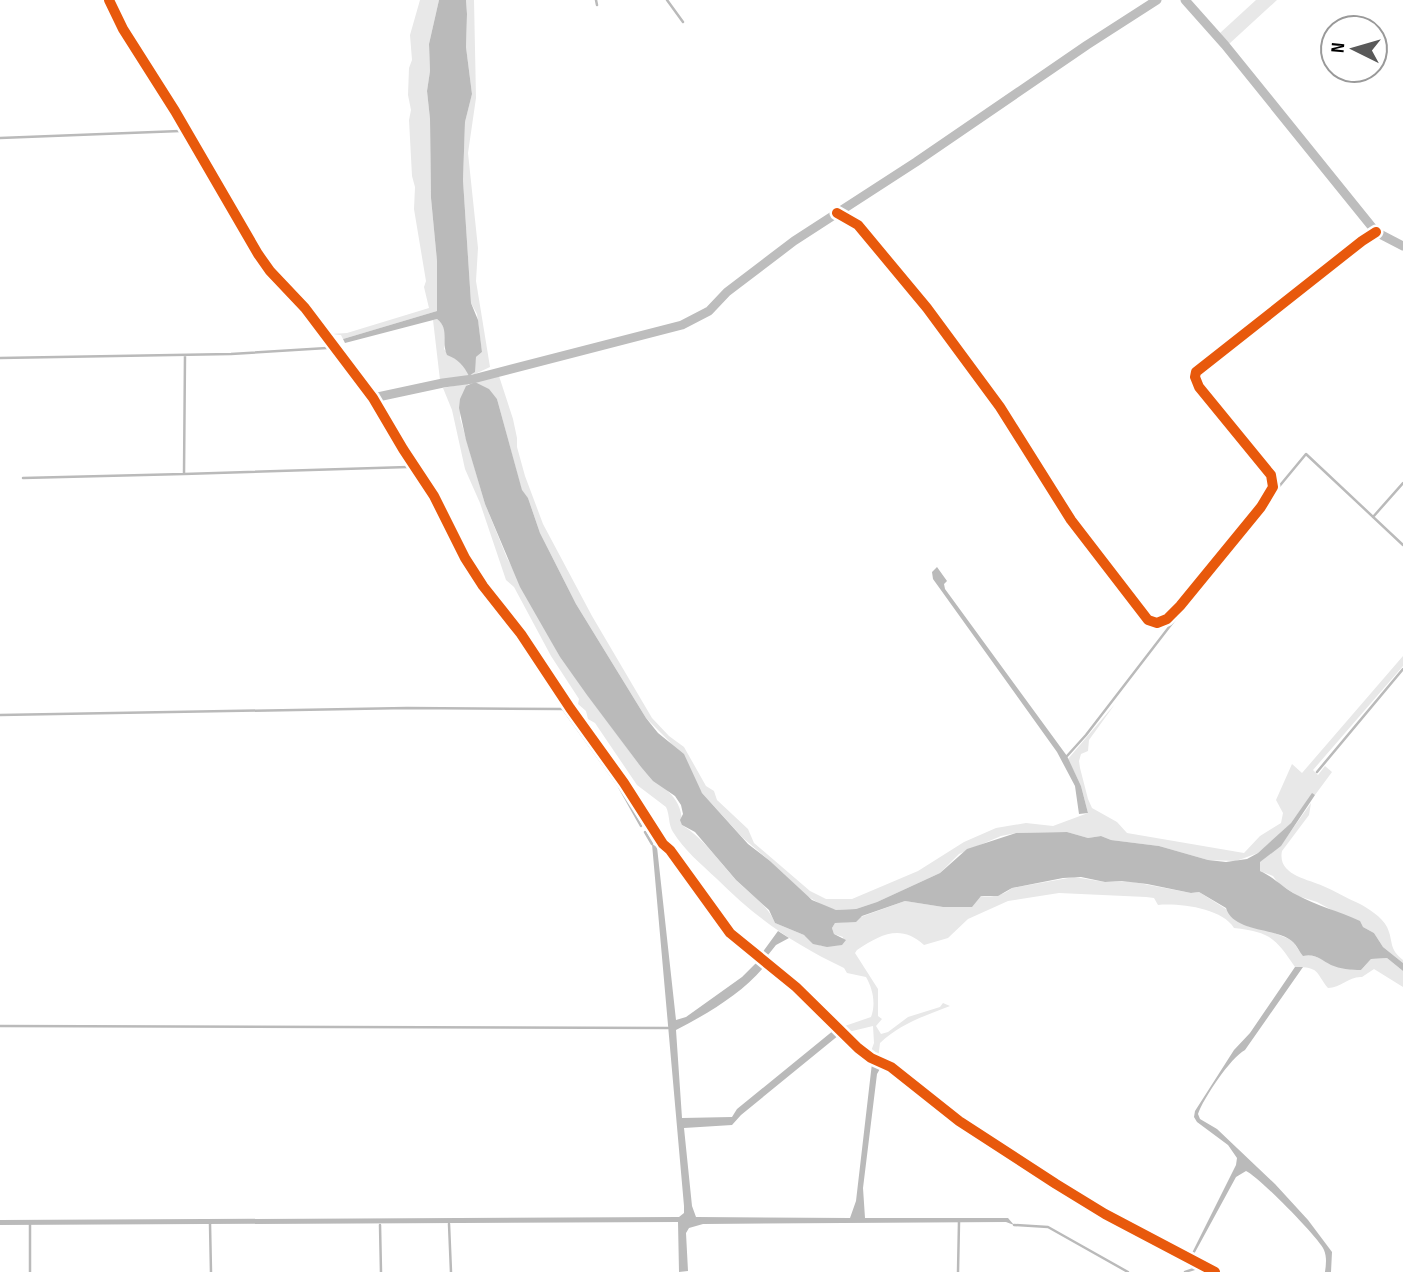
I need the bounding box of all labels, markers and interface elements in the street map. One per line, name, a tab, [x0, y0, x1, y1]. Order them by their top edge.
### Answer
north arrow	[1319, 14, 1389, 84]
text: N	[1327, 42, 1350, 54]

